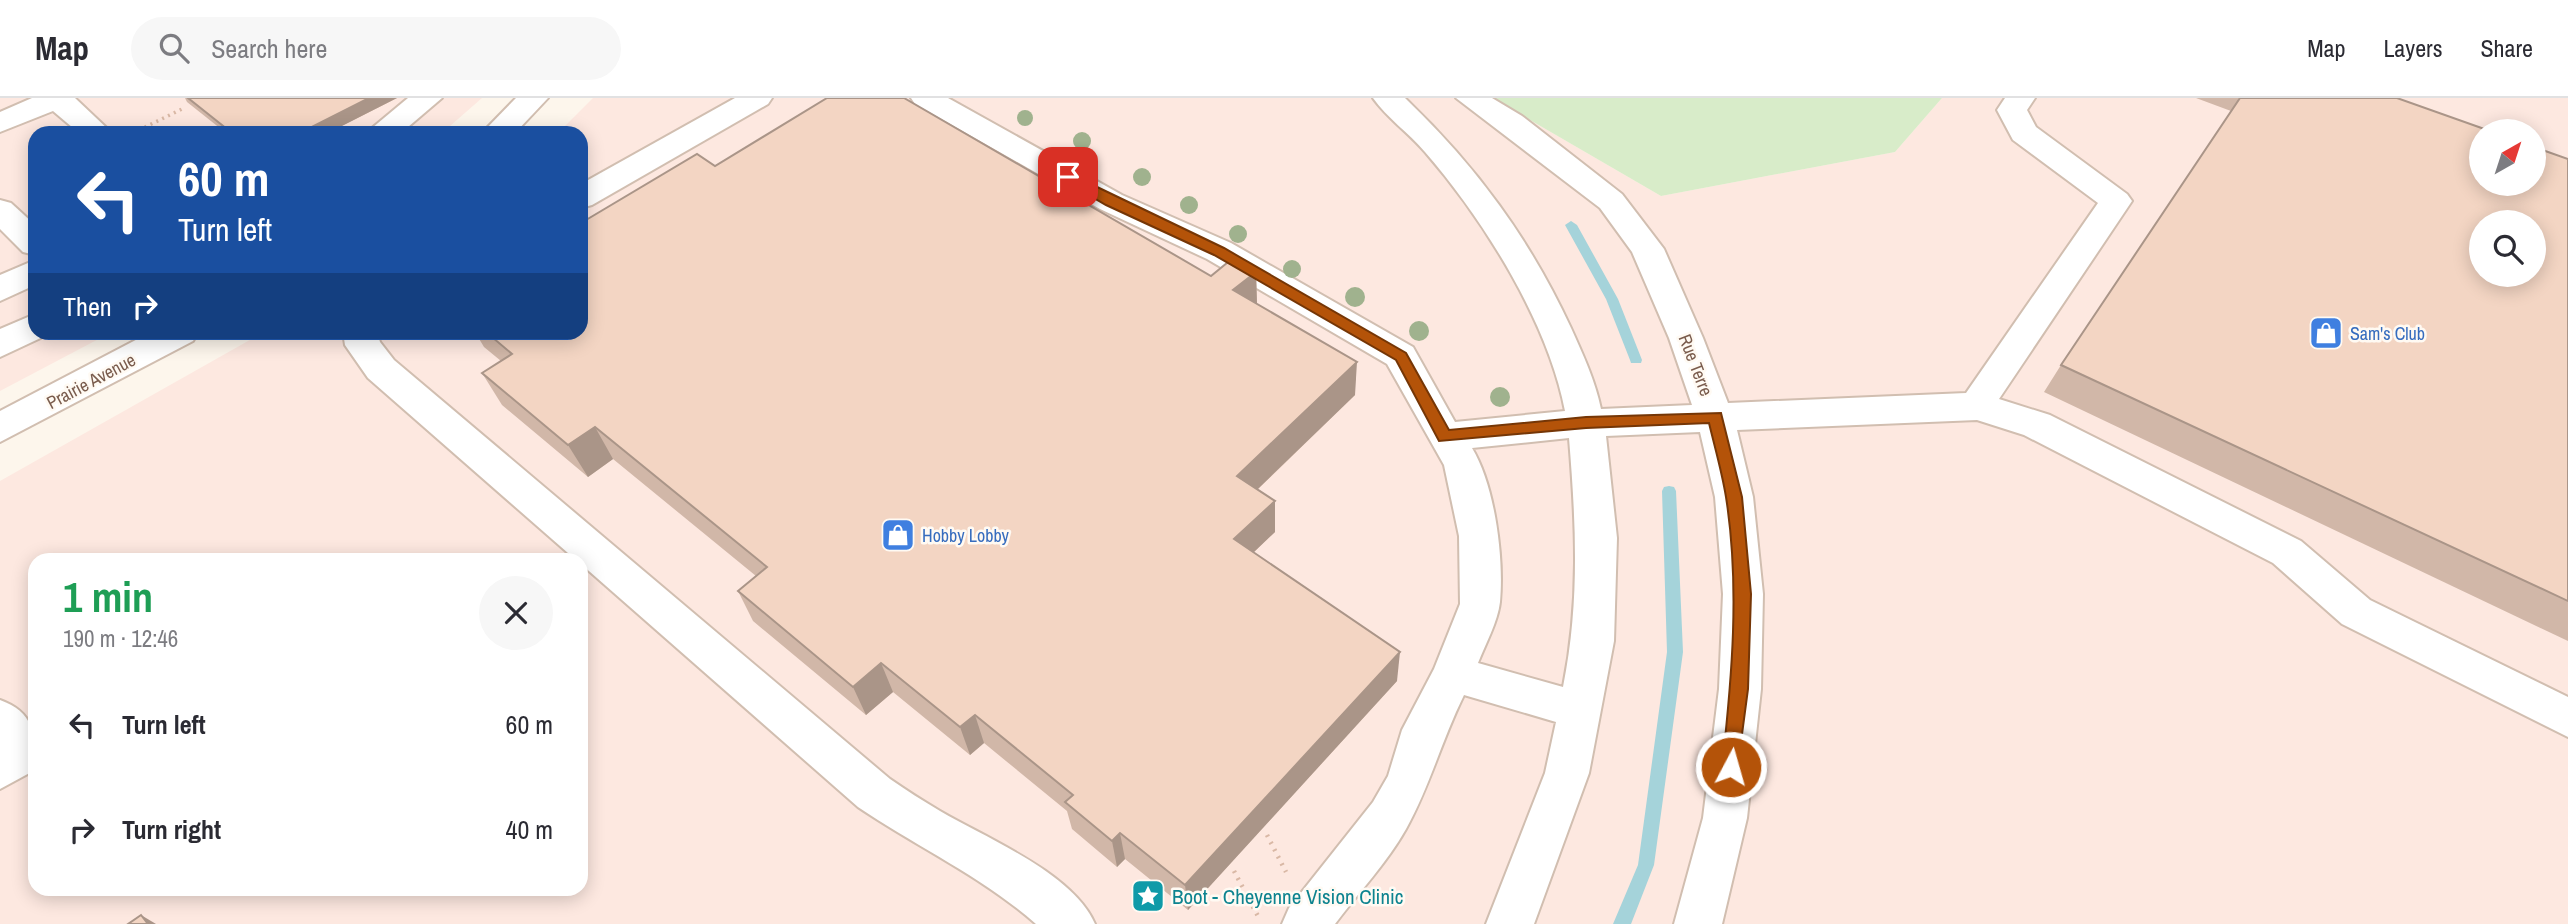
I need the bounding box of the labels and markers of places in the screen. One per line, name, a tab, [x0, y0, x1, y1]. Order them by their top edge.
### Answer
pin	[1038, 147, 1098, 207]
shop icon: Sam's Club	[2307, 314, 2345, 352]
place label: Sam's Club	[2350, 321, 2425, 346]
shop icon: Hobby Lobby	[879, 516, 917, 554]
place label: Hobby Lobby	[922, 523, 1010, 548]
place icon: Boot - Cheyenne Vision Clinic	[1129, 877, 1167, 915]
place label: Boot - Cheyenne Vision Clinic	[1172, 882, 1403, 911]

